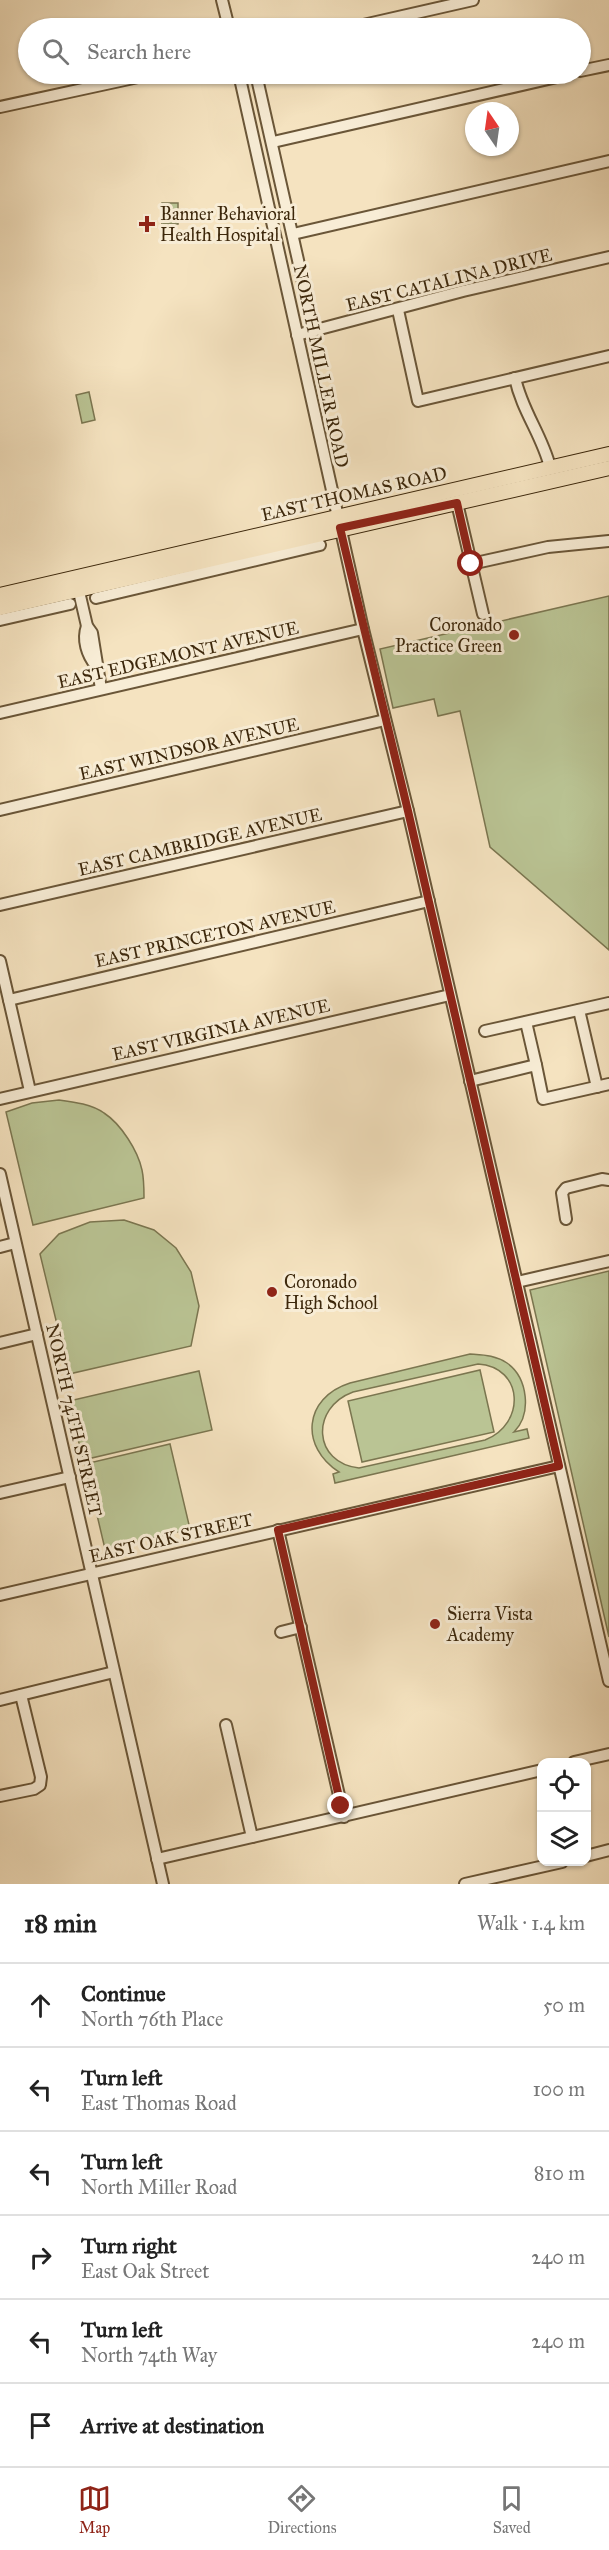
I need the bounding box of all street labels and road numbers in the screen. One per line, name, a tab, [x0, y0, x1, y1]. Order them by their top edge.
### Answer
street label: EAST CATALINA DRIVE	[344, 244, 554, 316]
street label: NORTH MILLER ROAD	[289, 262, 353, 470]
street label: EAST THOMAS ROAD	[259, 462, 449, 526]
street label: EAST EDGEMONT AVENUE	[55, 617, 301, 693]
street label: EAST WINDSOR AVENUE	[77, 713, 301, 785]
street label: EAST CAMBRIDGE AVENUE	[76, 803, 324, 881]
street label: EAST PRINCETON AVENUE	[93, 896, 337, 972]
street label: EAST VIRGINIA AVENUE	[110, 994, 332, 1066]
street label: NORTH 74TH STREET	[41, 1321, 107, 1519]
street label: EAST OAK STREET	[87, 1508, 255, 1568]

